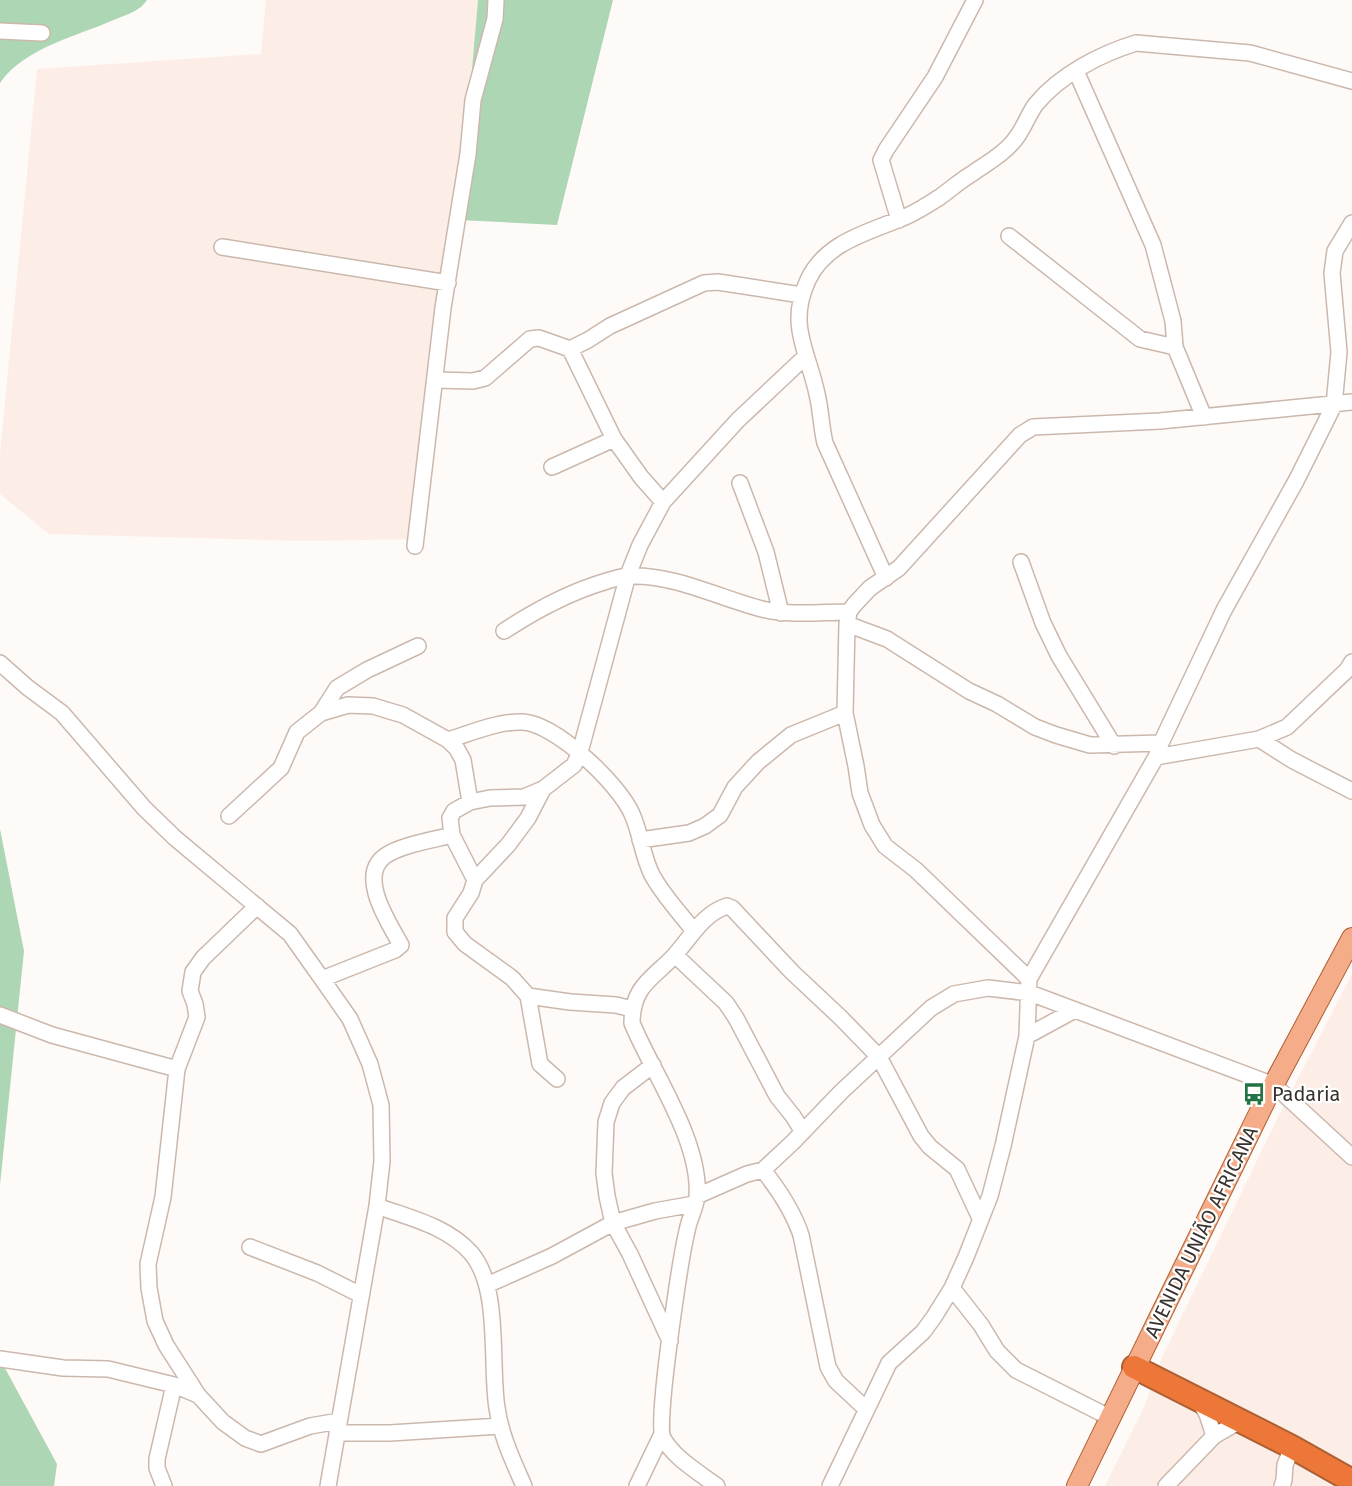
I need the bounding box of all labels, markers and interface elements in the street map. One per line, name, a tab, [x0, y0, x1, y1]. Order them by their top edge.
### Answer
bus stop icon: Padaria	[1241, 1081, 1267, 1107]
place label: Padaria	[1272, 1082, 1340, 1106]
street label: AVENIDA UNIÃO AFRICANA	[1139, 1122, 1263, 1342]

